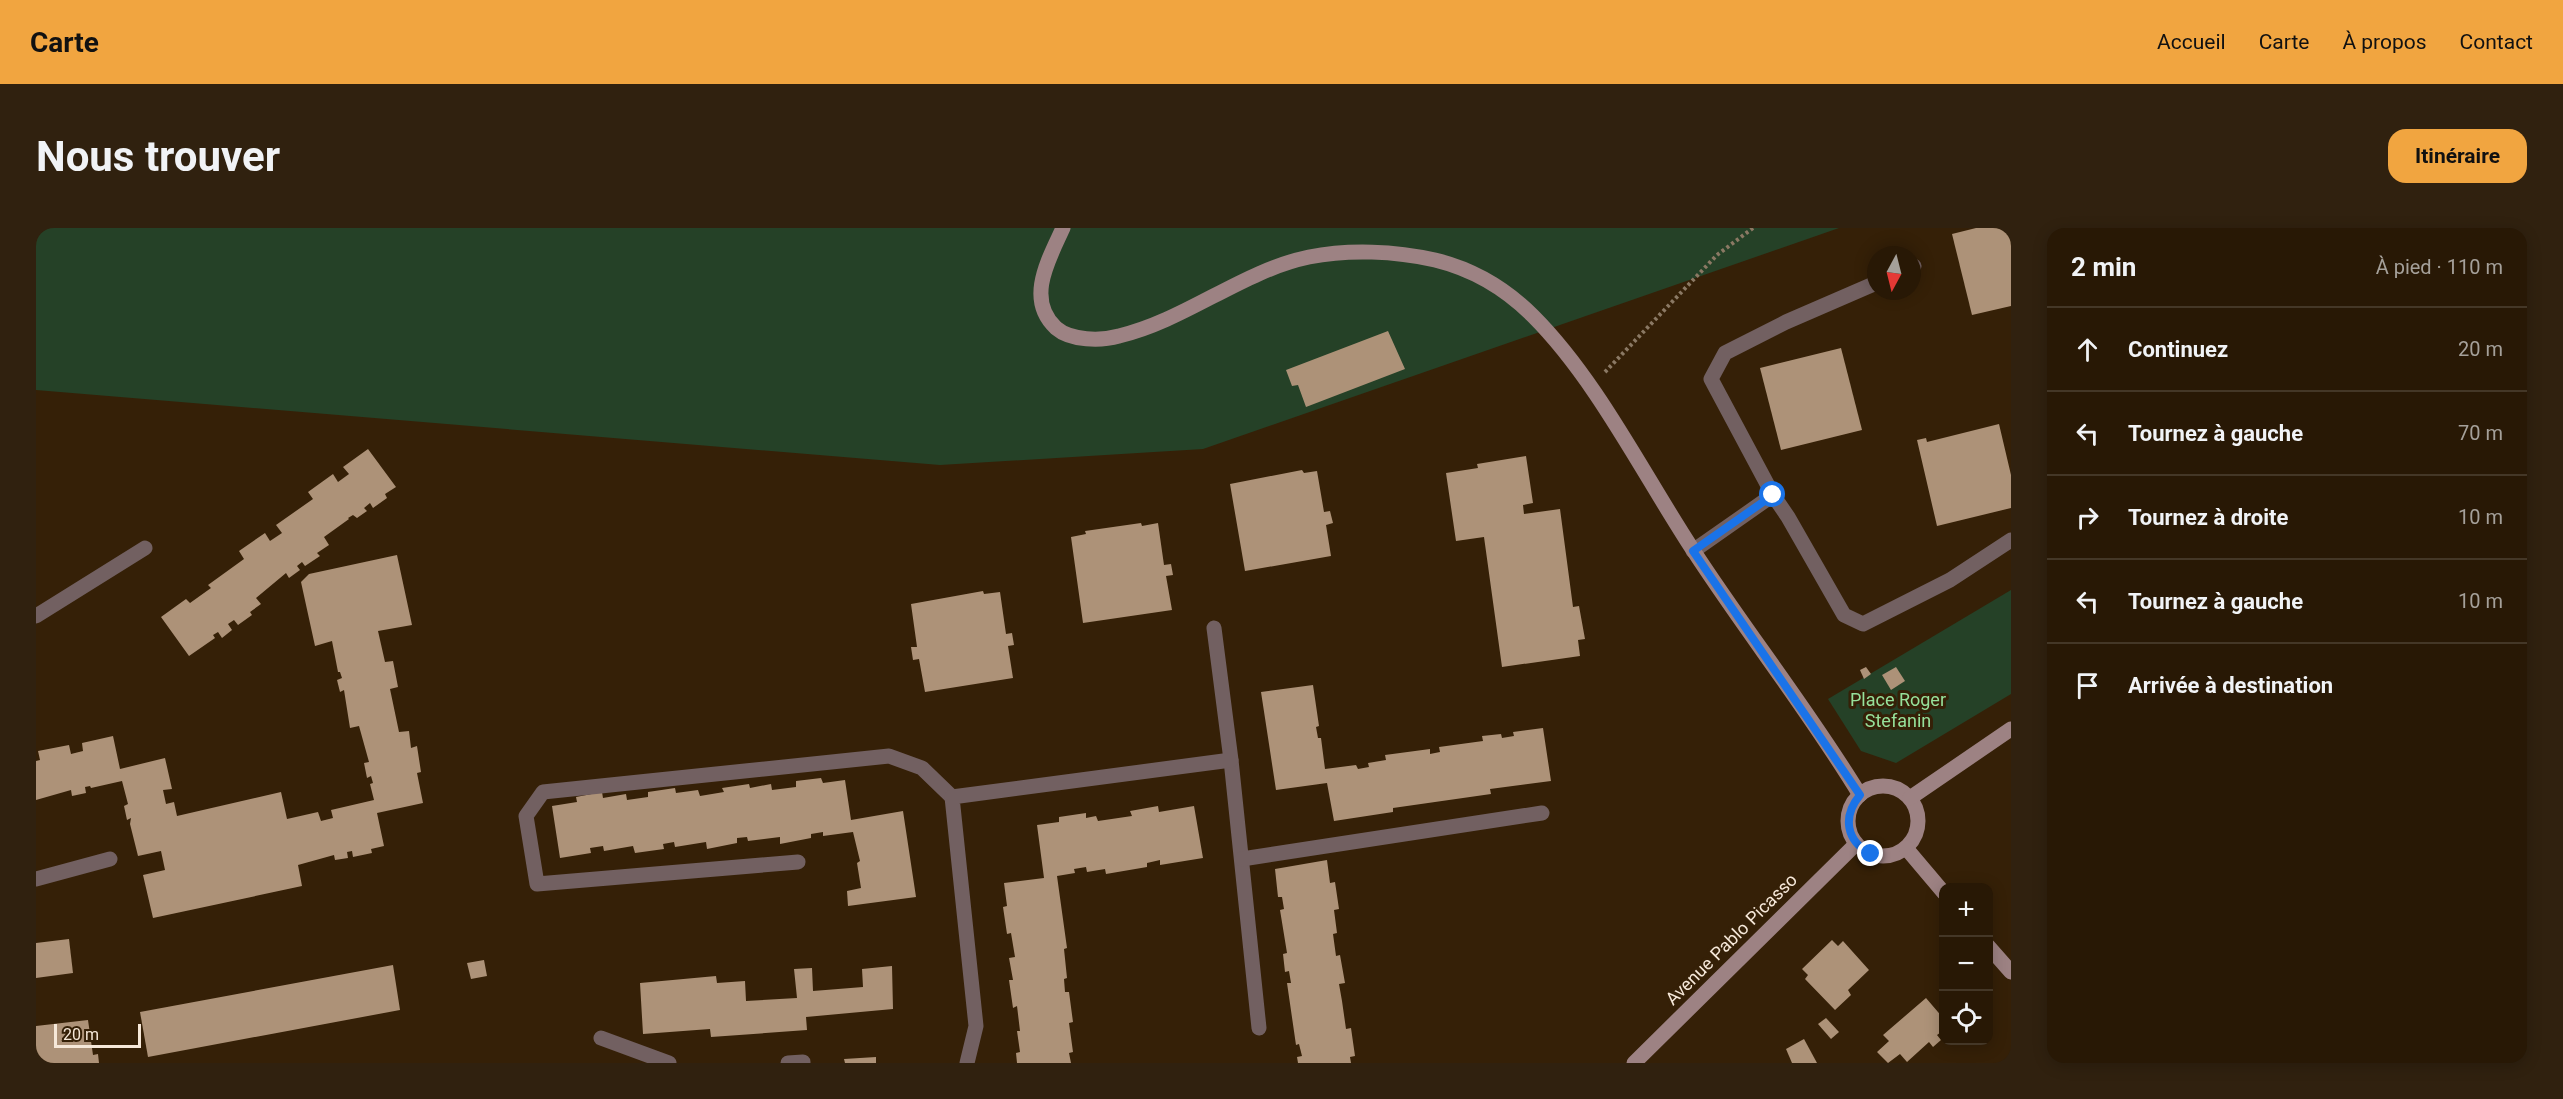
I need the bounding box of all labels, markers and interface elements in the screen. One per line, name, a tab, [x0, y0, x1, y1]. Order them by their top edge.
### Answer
text: Carte	[30, 26, 99, 59]
text: Accueil	[2157, 30, 2226, 54]
text: Carte	[2259, 30, 2309, 54]
text: À propos	[2342, 30, 2427, 54]
text: Contact	[2460, 30, 2533, 54]
button: Itinéraire	[2388, 129, 2527, 183]
text: Nous trouver	[36, 132, 280, 181]
north arrow	[1867, 246, 1921, 300]
text: 2 min	[2071, 252, 2136, 282]
text: À pied · 110 m	[2376, 255, 2503, 279]
icon: ahead	[2071, 333, 2104, 366]
text: Continuez	[2128, 337, 2228, 362]
text: 20 m	[2458, 337, 2503, 361]
icon: left	[2071, 417, 2104, 450]
text: Tournez à gauche	[2128, 421, 2303, 446]
text: 70 m	[2458, 421, 2503, 445]
route start	[1759, 481, 1785, 507]
icon: right	[2071, 501, 2104, 534]
text: Tournez à droite	[2128, 505, 2288, 530]
text: 10 m	[2458, 505, 2503, 529]
icon: left	[2071, 585, 2104, 618]
text: Tournez à gauche	[2128, 589, 2303, 614]
text: 10 m	[2458, 589, 2503, 613]
icon: arrive	[2071, 669, 2104, 702]
text: Arrivée à destination	[2128, 673, 2333, 698]
park label: Place Roger Stefanin	[1850, 689, 1946, 731]
route end	[1857, 840, 1883, 866]
street label: Avenue Pablo Picasso	[1661, 869, 1801, 1009]
map controls	[1939, 883, 1993, 1045]
button: +	[1939, 883, 1993, 937]
button: −	[1939, 937, 1993, 991]
button: locate	[1939, 991, 1993, 1045]
scale bar	[54, 1021, 141, 1048]
text: 20 m	[63, 1025, 99, 1044]

